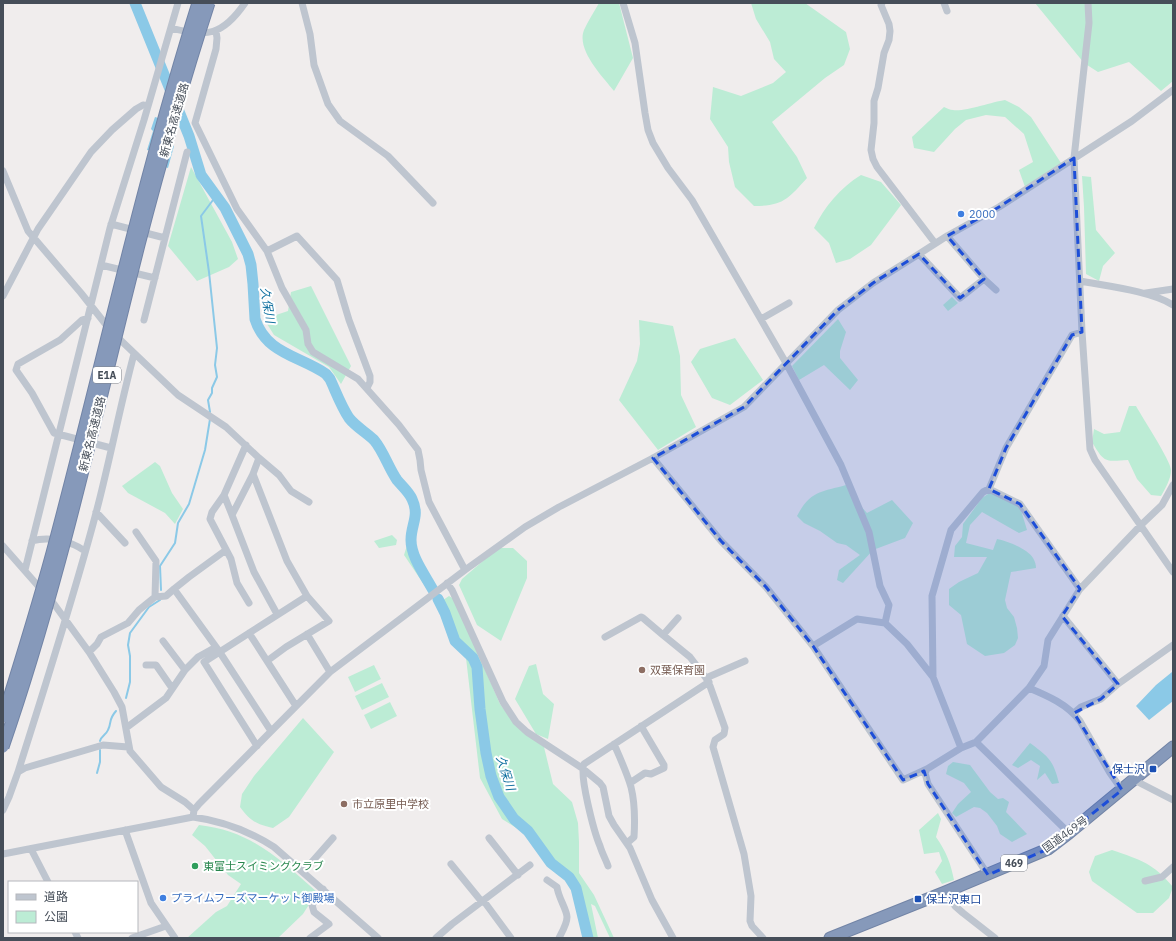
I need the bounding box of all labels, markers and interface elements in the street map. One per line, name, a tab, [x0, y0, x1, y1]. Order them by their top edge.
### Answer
street label: 新東名高速道路	[157, 81, 191, 159]
place label: 2000	[969, 207, 995, 221]
marker: 2000	[956, 209, 966, 219]
water label: 久保川	[258, 286, 279, 326]
road number: E1A	[93, 367, 121, 383]
street label: 新東名高速道路	[76, 395, 108, 473]
place label: 双葉保育園	[650, 663, 705, 677]
marker: 双葉保育園	[637, 665, 647, 675]
water label: 久保川	[493, 754, 519, 794]
place label: 保士沢	[1112, 762, 1145, 776]
marker: 保士沢	[1148, 764, 1158, 774]
place label: 市立原里中学校	[352, 797, 429, 811]
marker: 市立原里中学校	[339, 799, 349, 809]
street label: 国道469号	[1040, 813, 1090, 855]
road number: 469	[1001, 855, 1027, 871]
place label: 東富士スイミングクラブ	[203, 859, 324, 873]
marker: 東富士スイミングクラブ	[190, 861, 200, 871]
legend	[8, 881, 138, 933]
text: 道路	[44, 889, 68, 904]
place label: プライムフーズマーケット御殿場	[171, 891, 335, 905]
place label: 保土沢東口	[926, 892, 981, 906]
marker: プライムフーズマーケット御殿場	[158, 893, 168, 903]
marker: 保土沢東口	[913, 894, 923, 904]
text: 公園	[44, 909, 68, 924]

